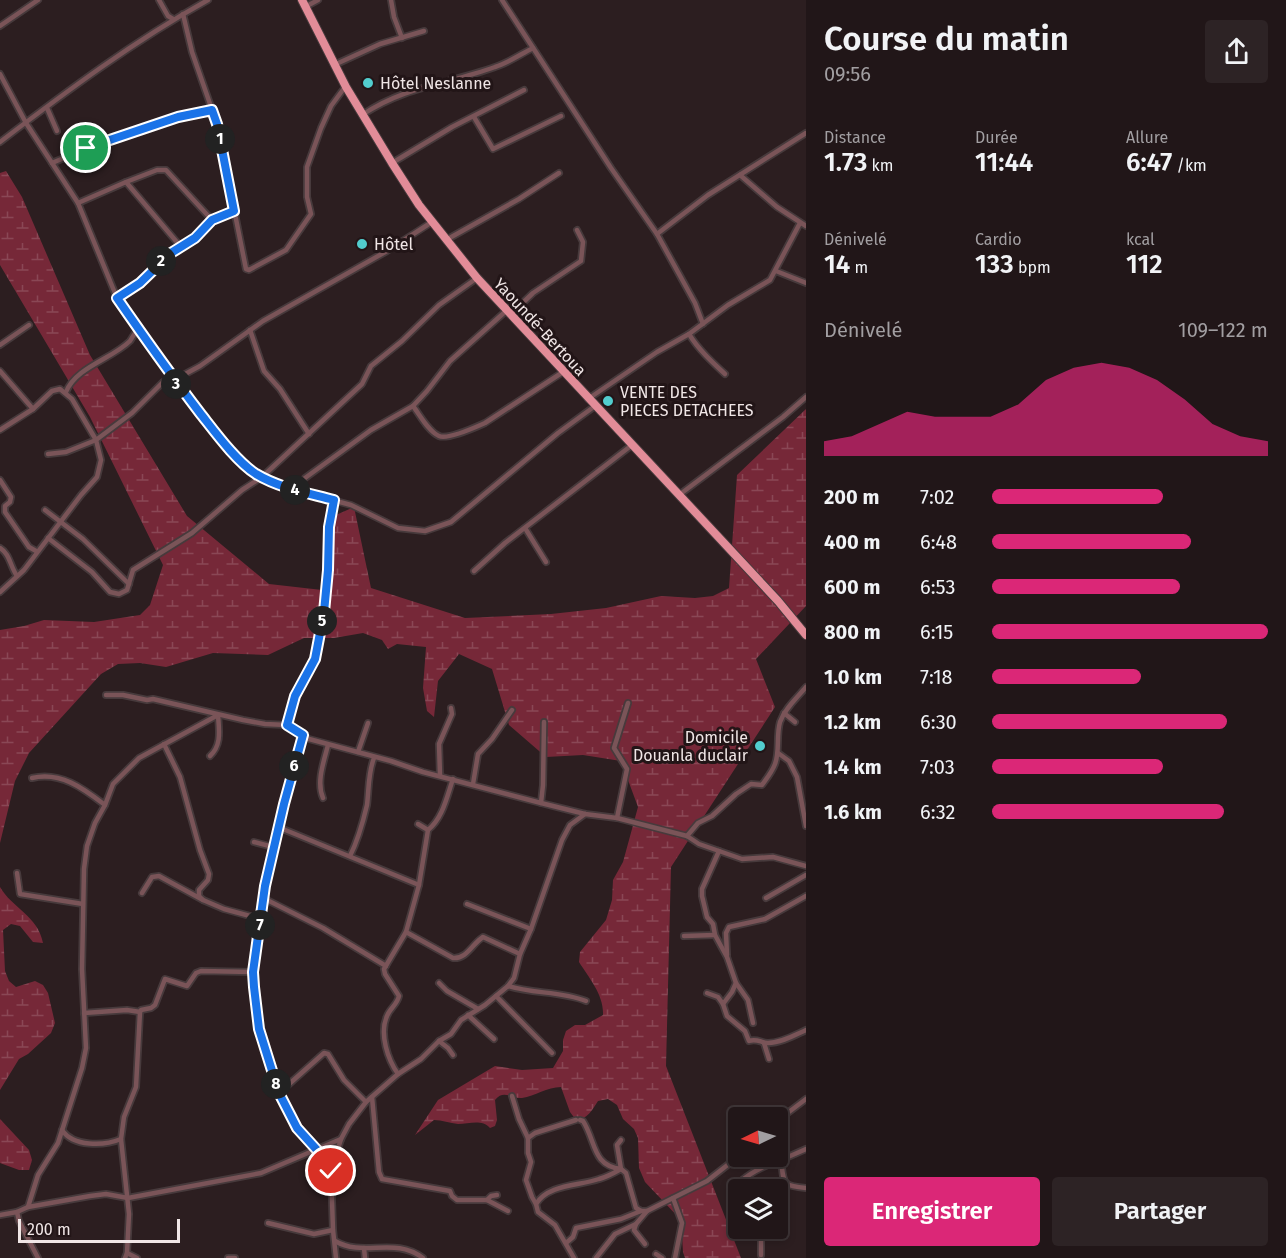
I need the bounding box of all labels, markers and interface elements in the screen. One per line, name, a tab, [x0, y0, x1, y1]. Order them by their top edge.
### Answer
text: Course du matin	[824, 19, 1069, 59]
button: share	[1205, 20, 1268, 83]
text: 09:56	[824, 62, 871, 86]
place label: Hôtel Neslanne	[380, 74, 491, 93]
marker: Hôtel Neslanne	[361, 76, 375, 90]
pin	[60, 122, 111, 173]
pin: 1	[205, 124, 235, 154]
text: Distance	[824, 128, 886, 147]
text: Durée	[975, 128, 1018, 147]
text: Allure	[1126, 128, 1168, 147]
text: 1	[216, 129, 224, 148]
icon: arrive	[69, 131, 102, 164]
text: 1.73	[824, 147, 867, 178]
text: 11:44	[975, 147, 1033, 178]
text: 6:47	[1126, 147, 1172, 178]
text: km	[867, 156, 893, 175]
text: /km	[1172, 156, 1207, 175]
text: Dénivelé	[824, 230, 887, 249]
text: Cardio	[975, 230, 1022, 249]
text: kcal	[1126, 230, 1155, 249]
place label: Hôtel	[374, 235, 413, 254]
marker: Hôtel	[355, 237, 369, 251]
pin: 2	[146, 246, 176, 276]
text: 14	[824, 249, 850, 280]
text: 133	[975, 249, 1014, 280]
text: 112	[1126, 249, 1163, 280]
text: 2	[157, 251, 165, 270]
text: m	[850, 258, 868, 277]
text: bpm	[1014, 258, 1051, 277]
street label: Yaoundé-Bertoua	[490, 274, 590, 380]
text: Dénivelé	[824, 318, 902, 342]
text: 109–122 m	[1178, 318, 1268, 342]
pin: 3	[161, 369, 191, 399]
text: 3	[172, 374, 180, 393]
place label: VENTE DES PIECES DETACHEES	[620, 383, 754, 420]
marker: VENTE DES PIECES DETACHEES	[601, 394, 615, 408]
pin: 4	[280, 475, 310, 505]
text: 4	[290, 480, 300, 499]
text: 200 m	[824, 485, 879, 509]
text: 7:02	[920, 485, 955, 509]
text: 400 m	[824, 530, 880, 554]
text: 6:48	[920, 530, 957, 554]
text: 600 m	[824, 575, 880, 599]
text: 6:53	[920, 575, 955, 599]
pin: 5	[307, 606, 337, 636]
text: 5	[318, 611, 326, 630]
text: 800 m	[824, 620, 881, 644]
text: 6:15	[920, 620, 953, 644]
text: 1.0 km	[824, 665, 882, 689]
text: 7:18	[920, 665, 953, 689]
text: 1.2 km	[824, 710, 881, 734]
text: 6:30	[920, 710, 957, 734]
place label: Domicile Douanla duclair	[633, 728, 749, 765]
marker: Domicile Douanla duclair	[753, 739, 767, 753]
pin: 6	[279, 751, 309, 781]
text: 1.4 km	[824, 755, 882, 779]
text: 7:03	[920, 755, 955, 779]
text: 6	[289, 756, 299, 775]
text: 1.6 km	[824, 800, 882, 824]
text: 6:32	[920, 800, 955, 824]
pin: 7	[245, 910, 275, 940]
text: 7	[256, 915, 264, 934]
pin: 8	[261, 1069, 291, 1099]
text: 8	[271, 1074, 281, 1093]
north arrow	[728, 1107, 788, 1167]
map controls	[728, 1107, 788, 1239]
pin	[305, 1145, 356, 1196]
icon: check	[314, 1154, 347, 1187]
button: Enregistrer	[824, 1177, 1040, 1246]
button: Partager	[1052, 1177, 1268, 1246]
button: layers	[728, 1179, 788, 1239]
scale bar	[18, 1216, 180, 1244]
text: 200 m	[27, 1220, 71, 1239]

